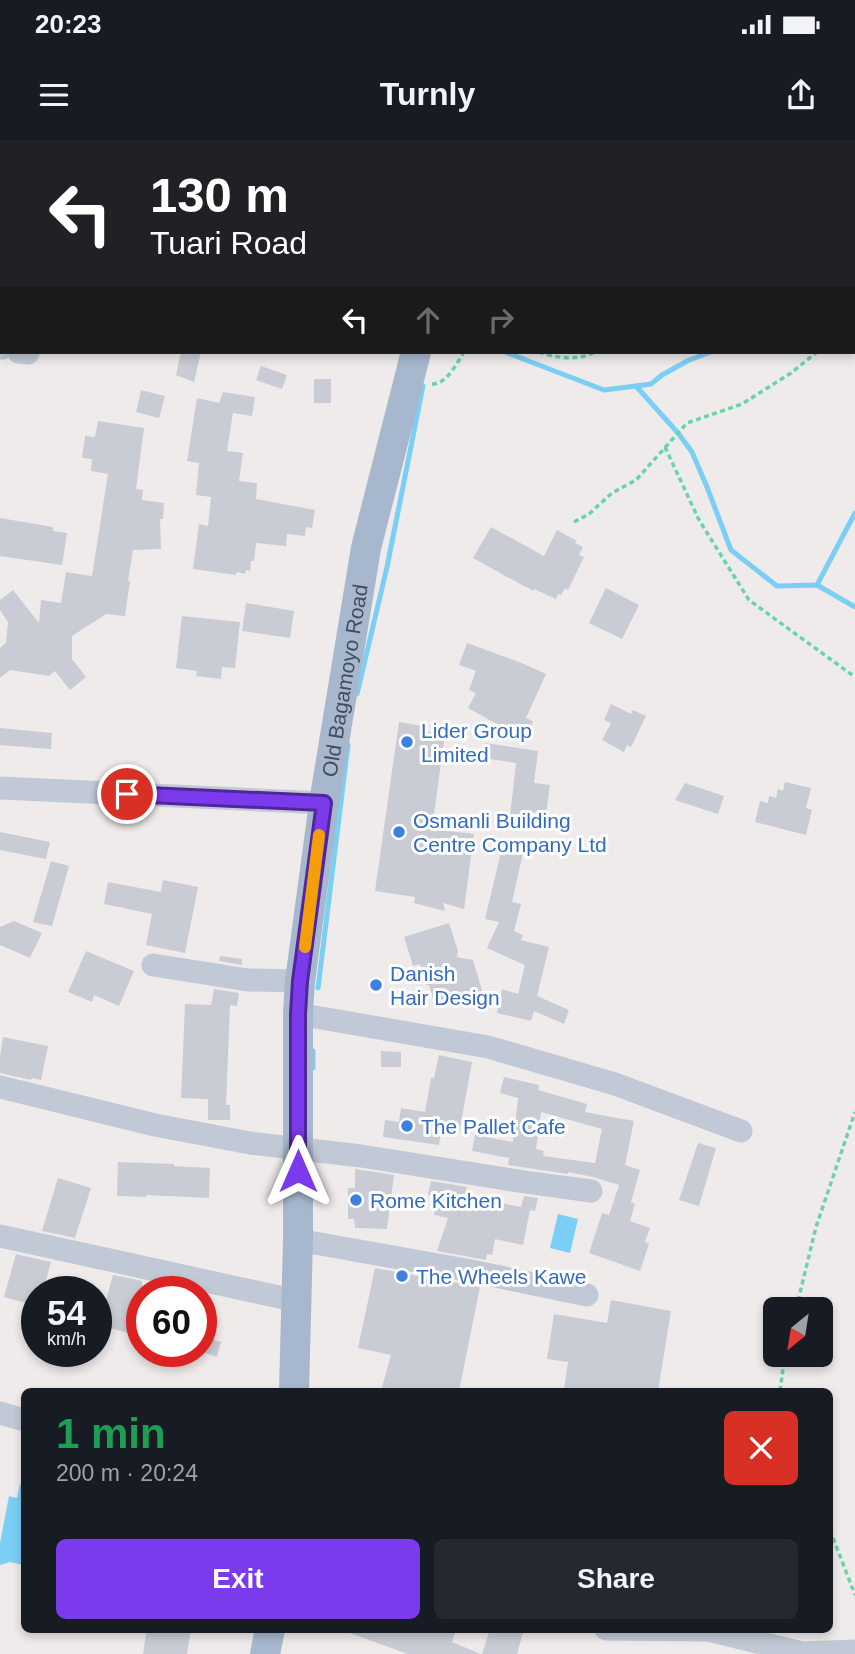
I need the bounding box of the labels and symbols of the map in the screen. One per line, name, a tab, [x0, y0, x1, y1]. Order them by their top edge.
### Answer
street label: Old Bagamoyo Road	[317, 582, 371, 778]
place label: Lider Group Limited	[421, 719, 532, 766]
marker: Lider Group Limited	[399, 734, 415, 750]
pin	[97, 764, 157, 824]
place label: Osmanli Building Centre Company Ltd	[413, 809, 607, 856]
marker: Osmanli Building Centre Company Ltd	[391, 824, 407, 840]
place label: Danish Hair Design	[390, 962, 500, 1009]
marker: Danish Hair Design	[368, 977, 384, 993]
place label: The Pallet Cafe	[421, 1115, 566, 1138]
marker: The Pallet Cafe	[399, 1118, 415, 1134]
position arrow	[261, 1134, 335, 1208]
place label: Rome Kitchen	[370, 1189, 502, 1212]
marker: Rome Kitchen	[348, 1192, 364, 1208]
place label: The Wheels Kawe	[416, 1265, 586, 1288]
marker: The Wheels Kawe	[394, 1268, 410, 1284]
speed limit sign: 60	[126, 1276, 217, 1367]
north arrow	[763, 1297, 833, 1367]

